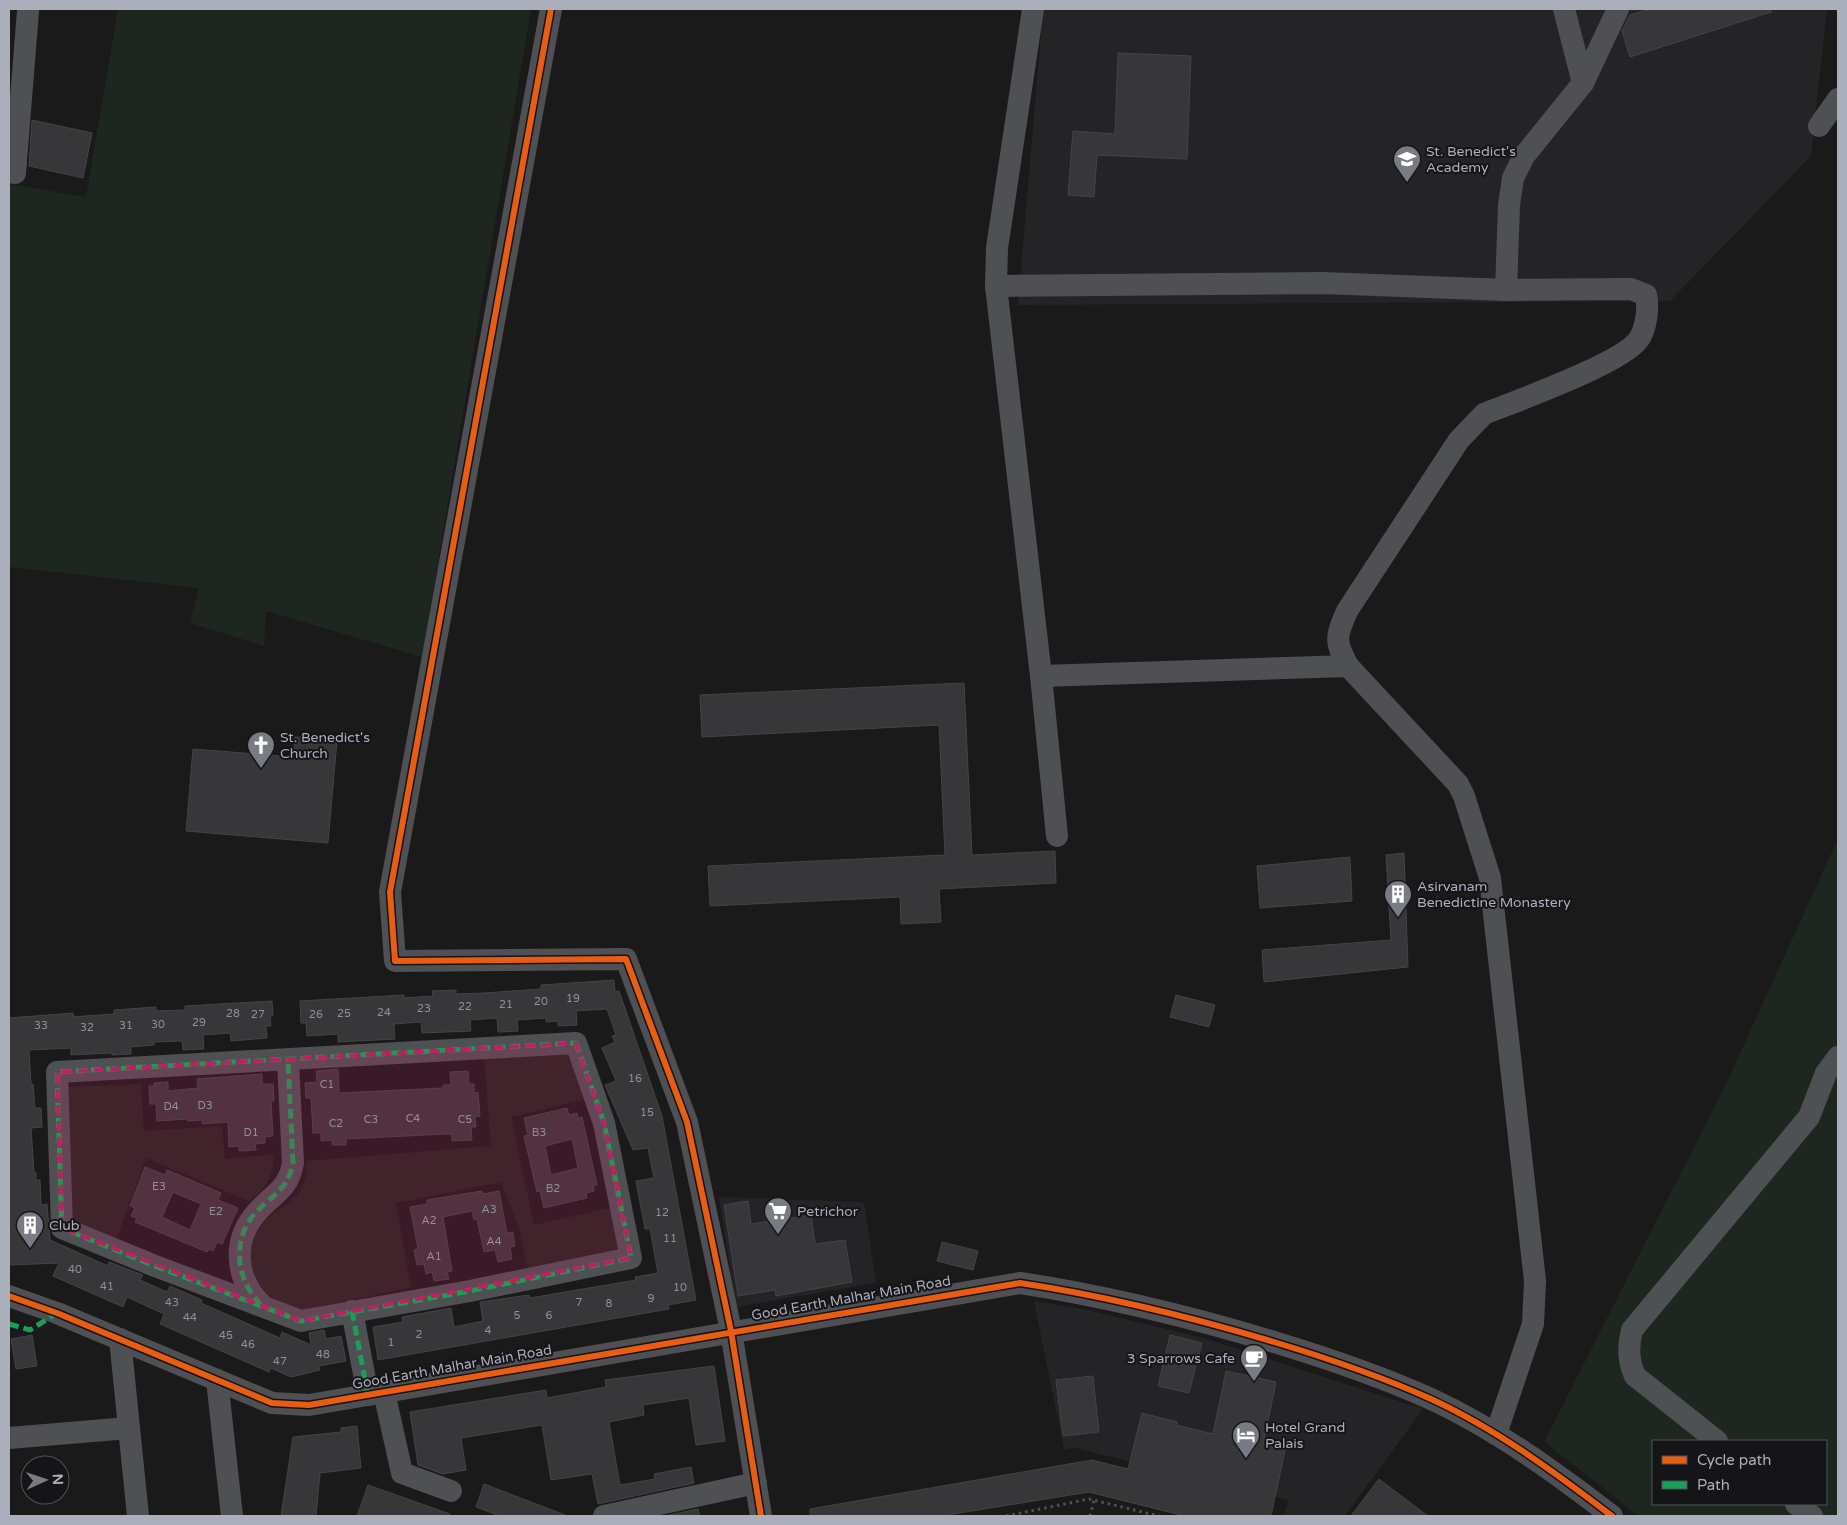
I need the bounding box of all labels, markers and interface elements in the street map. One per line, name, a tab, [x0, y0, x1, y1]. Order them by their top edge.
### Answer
place label: St. Benedict's Academy	[1426, 143, 1516, 176]
school or university icon: St. Benedict's Academy	[1392, 144, 1422, 183]
place label: St. Benedict's Church	[280, 729, 370, 762]
church icon: St. Benedict's Church	[246, 730, 276, 769]
place label: Asirvanam Benedictine Monastery	[1417, 878, 1571, 911]
building icon: Asirvanam Benedictine Monastery	[1383, 879, 1413, 918]
house number: 19	[566, 992, 580, 1005]
house number: 20	[534, 995, 548, 1008]
house number: 21	[499, 998, 513, 1011]
house number: 22	[458, 1000, 472, 1013]
house number: 23	[417, 1002, 431, 1015]
house number: 24	[377, 1006, 391, 1019]
house number: 28	[226, 1007, 240, 1020]
house number: 25	[337, 1007, 351, 1020]
house number: 27	[251, 1008, 265, 1021]
house number: 26	[309, 1008, 323, 1021]
house number: 29	[192, 1016, 206, 1029]
house number: 30	[151, 1018, 165, 1031]
house number: 33	[34, 1019, 48, 1032]
house number: 31	[119, 1019, 133, 1032]
house number: 32	[80, 1021, 94, 1034]
house number: 16	[628, 1072, 642, 1085]
house number: C1	[320, 1078, 334, 1091]
house number: D3	[197, 1099, 213, 1112]
house number: D4	[163, 1100, 179, 1113]
house number: 15	[640, 1106, 654, 1119]
house number: C4	[406, 1112, 420, 1125]
house number: C3	[364, 1113, 378, 1126]
house number: C5	[458, 1113, 472, 1126]
house number: C2	[329, 1117, 343, 1130]
house number: D1	[243, 1126, 259, 1139]
house number: B3	[532, 1126, 546, 1139]
house number: E3	[152, 1180, 166, 1193]
house number: B2	[546, 1182, 560, 1195]
supermarket icon: Petrichor	[763, 1196, 793, 1235]
house number: A3	[481, 1203, 497, 1216]
place label: Petrichor	[797, 1203, 859, 1220]
house number: E2	[209, 1205, 223, 1218]
house number: 12	[655, 1206, 669, 1219]
building icon: Club	[15, 1210, 45, 1249]
house number: A2	[421, 1214, 437, 1227]
place label: Club	[49, 1217, 80, 1234]
house number: 11	[663, 1232, 677, 1245]
house number: A4	[486, 1235, 502, 1248]
house number: A1	[426, 1250, 442, 1263]
house number: 40	[68, 1263, 82, 1276]
street label: Good Earth Malhar Main Road	[750, 1272, 952, 1324]
house number: 41	[100, 1280, 114, 1293]
house number: 10	[673, 1281, 687, 1294]
house number: 9	[648, 1292, 655, 1305]
house number: 43	[165, 1296, 179, 1309]
house number: 7	[576, 1296, 583, 1309]
house number: 8	[606, 1297, 613, 1310]
house number: 5	[514, 1309, 521, 1322]
house number: 6	[546, 1309, 553, 1322]
house number: 44	[183, 1311, 197, 1324]
house number: 4	[485, 1324, 492, 1337]
house number: 2	[416, 1328, 423, 1341]
house number: 45	[219, 1329, 233, 1342]
house number: 1	[388, 1336, 394, 1349]
house number: 46	[241, 1338, 255, 1351]
street label: Good Earth Malhar Main Road	[351, 1341, 553, 1393]
cafe icon: 3 Sparrows Cafe	[1239, 1343, 1269, 1382]
house number: 48	[316, 1348, 330, 1361]
place label: 3 Sparrows Cafe	[1127, 1350, 1235, 1367]
house number: 47	[273, 1355, 287, 1368]
place label: Hotel Grand Palais	[1265, 1419, 1345, 1452]
hotel icon: Hotel Grand Palais	[1231, 1420, 1261, 1459]
legend	[1652, 1440, 1827, 1505]
text: Cycle path	[1697, 1451, 1771, 1469]
north arrow	[20, 1455, 70, 1505]
text: N	[49, 1473, 66, 1485]
text: Path	[1697, 1476, 1730, 1494]

